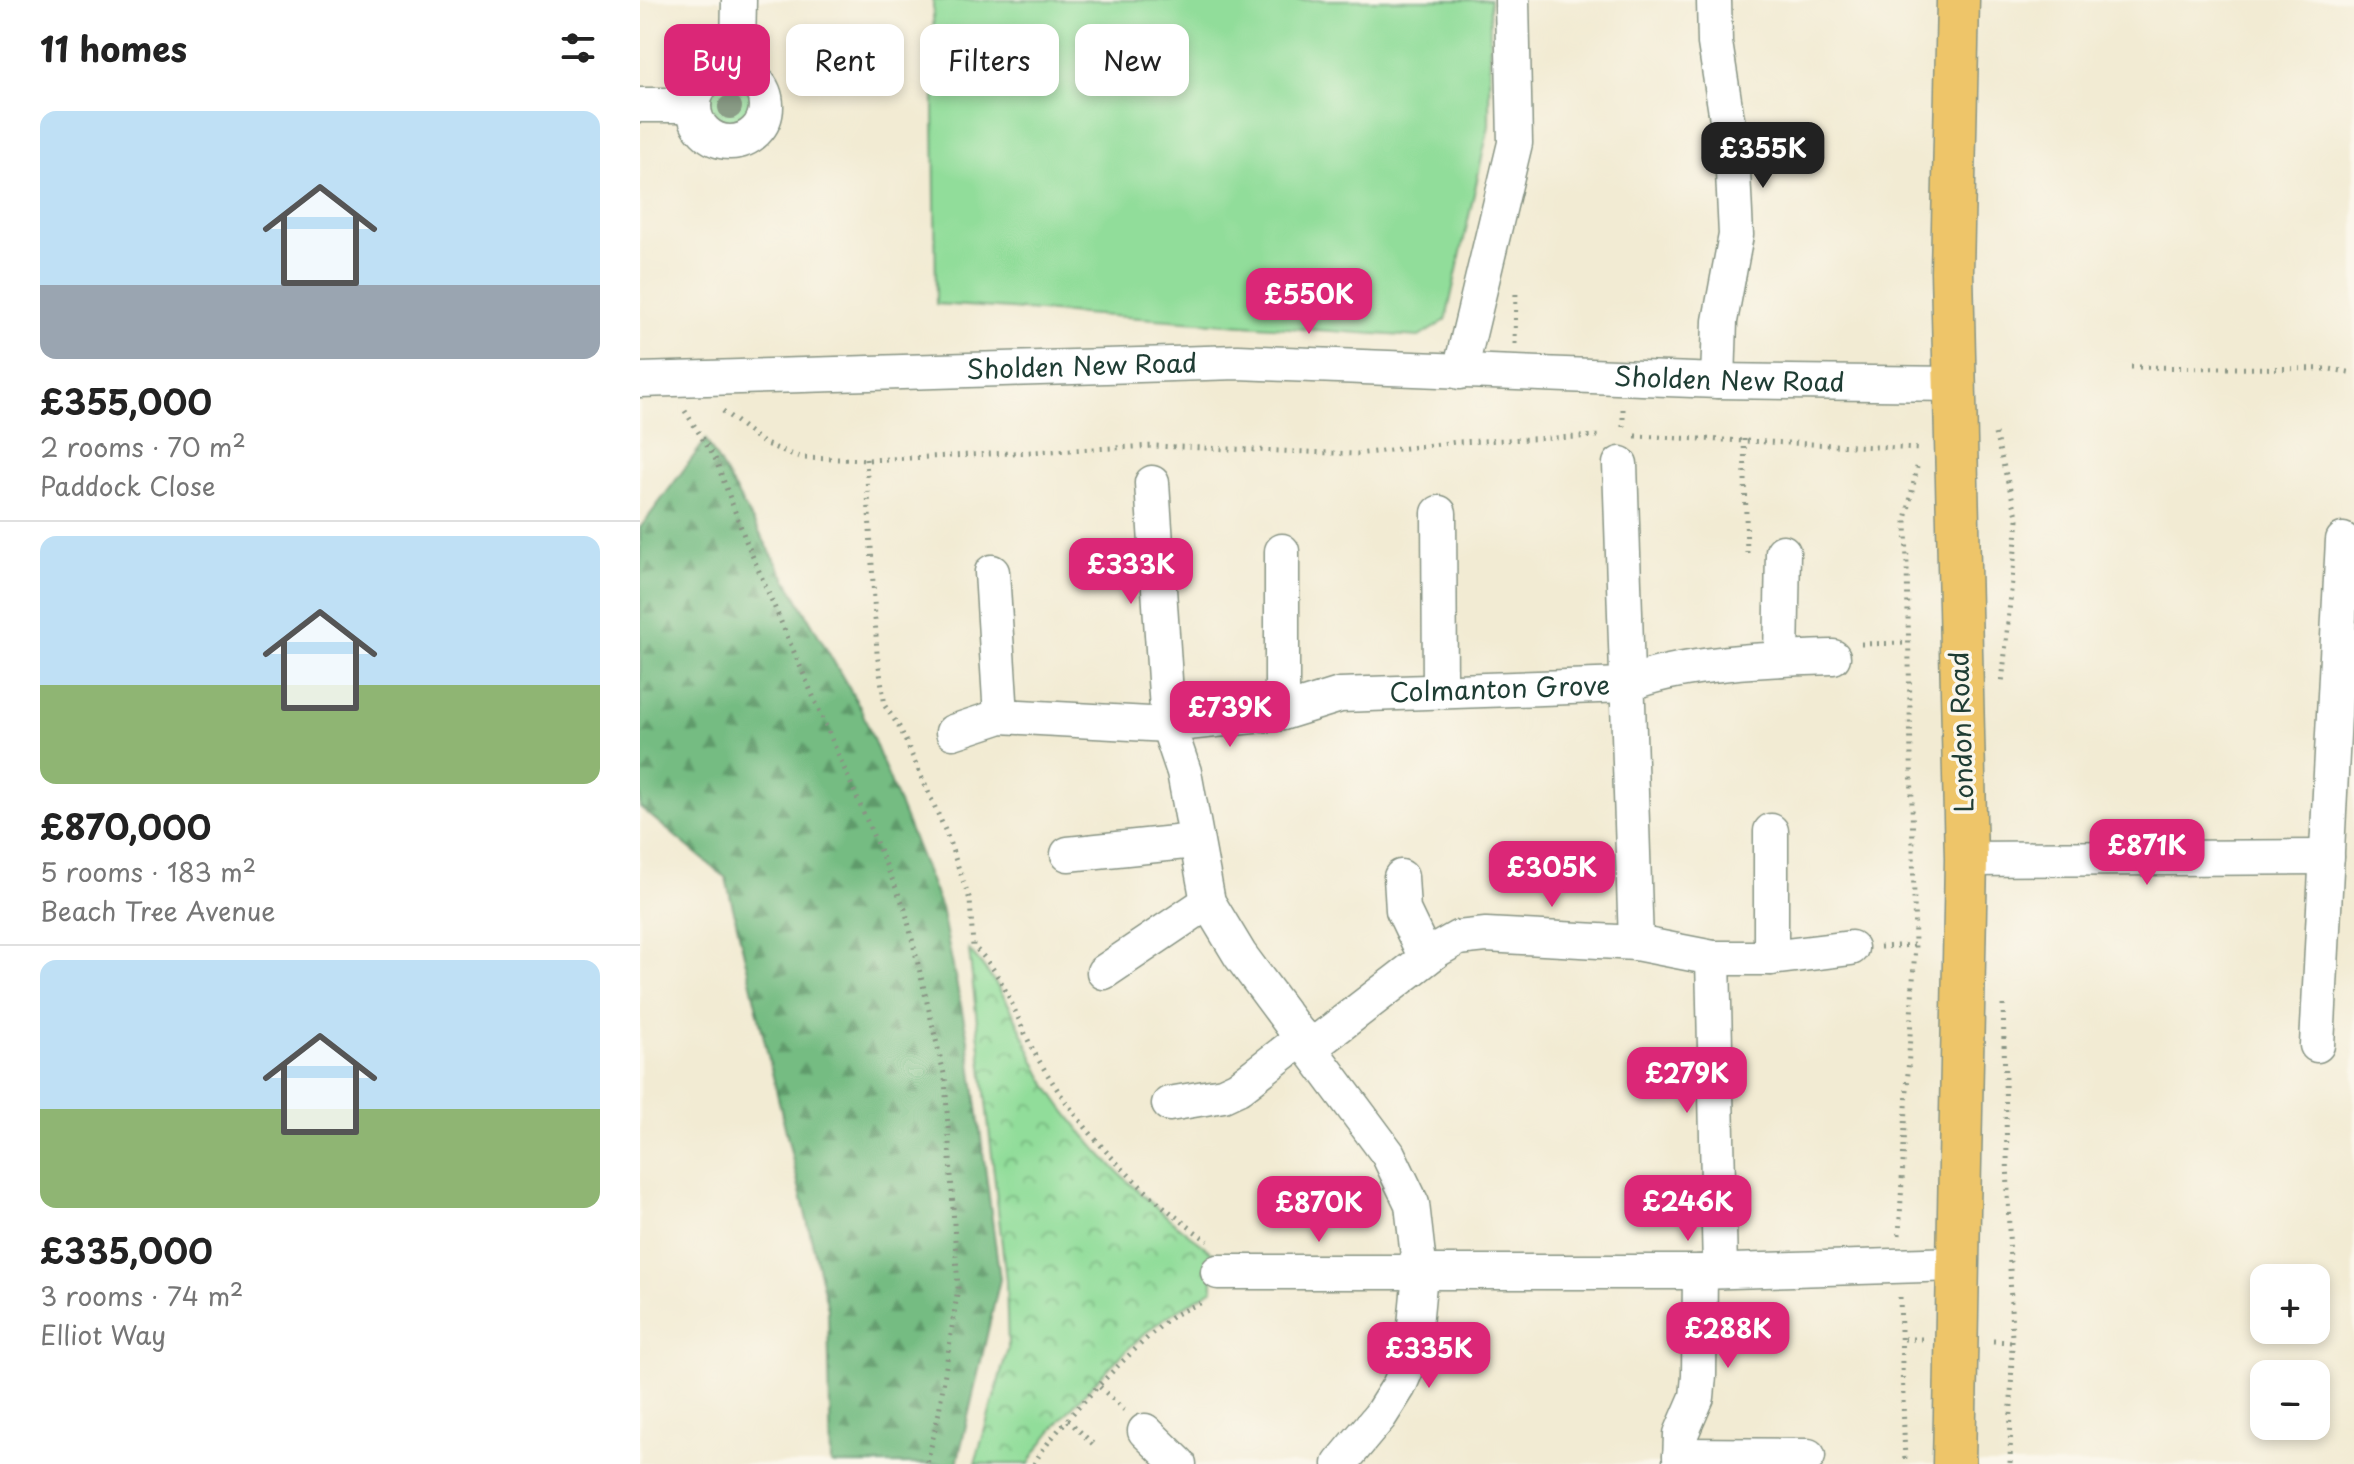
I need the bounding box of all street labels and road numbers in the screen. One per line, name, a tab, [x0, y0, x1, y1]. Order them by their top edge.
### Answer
street label: Sholden New Road	[966, 342, 1198, 388]
street label: Sholden New Road	[1613, 356, 1845, 401]
street label: London Road	[1938, 651, 1983, 813]
street label: Colmanton Grove	[1389, 665, 1611, 711]

